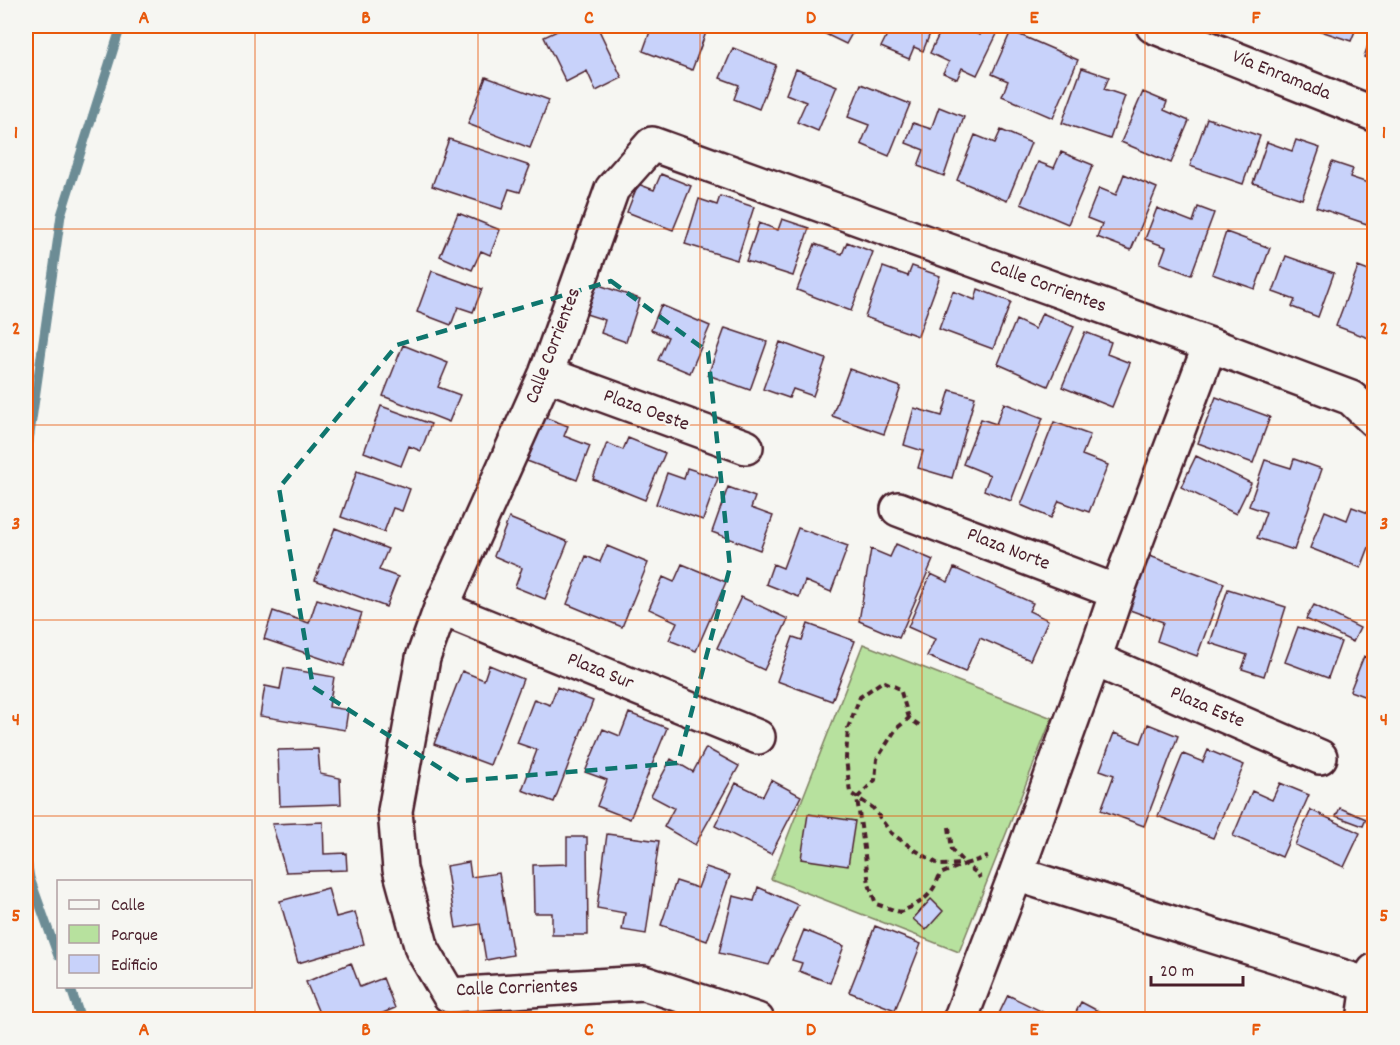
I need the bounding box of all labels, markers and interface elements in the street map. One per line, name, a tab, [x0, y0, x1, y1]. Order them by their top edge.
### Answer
text: A	[139, 5, 150, 33]
text: B	[361, 5, 371, 33]
text: C	[584, 5, 594, 33]
text: D	[806, 5, 817, 33]
text: E	[1029, 5, 1039, 33]
text: F	[1252, 5, 1262, 33]
street label: Vía Enramada	[1227, 43, 1335, 109]
text: 1	[14, 120, 18, 148]
text: 1	[1382, 120, 1386, 148]
street label: Calle Corrientes	[986, 253, 1110, 321]
street label: Calle Corrientes	[519, 284, 589, 408]
text: 2	[12, 316, 20, 344]
text: 2	[1380, 316, 1388, 344]
street label: Plaza Oeste	[599, 383, 693, 440]
text: 3	[12, 511, 20, 539]
text: 3	[1380, 511, 1388, 539]
street label: Plaza Norte	[962, 521, 1054, 579]
street label: Plaza Sur	[562, 646, 638, 698]
street label: Plaza Este	[1165, 680, 1249, 736]
text: 4	[12, 707, 20, 735]
text: 4	[1380, 707, 1388, 735]
legend	[57, 880, 252, 988]
text: Calle	[111, 894, 145, 919]
text: 5	[11, 903, 21, 931]
text: 5	[1379, 903, 1389, 931]
text: Parque	[111, 924, 158, 949]
scale bar	[1151, 949, 1242, 987]
text: Edificio	[111, 954, 158, 979]
text: 20 m	[1160, 960, 1194, 985]
street label: Calle Corrientes	[456, 973, 578, 1005]
text: A	[139, 1017, 150, 1045]
text: B	[361, 1017, 371, 1045]
text: C	[584, 1017, 594, 1045]
text: D	[806, 1017, 817, 1045]
text: E	[1029, 1017, 1039, 1045]
text: F	[1252, 1017, 1262, 1045]

